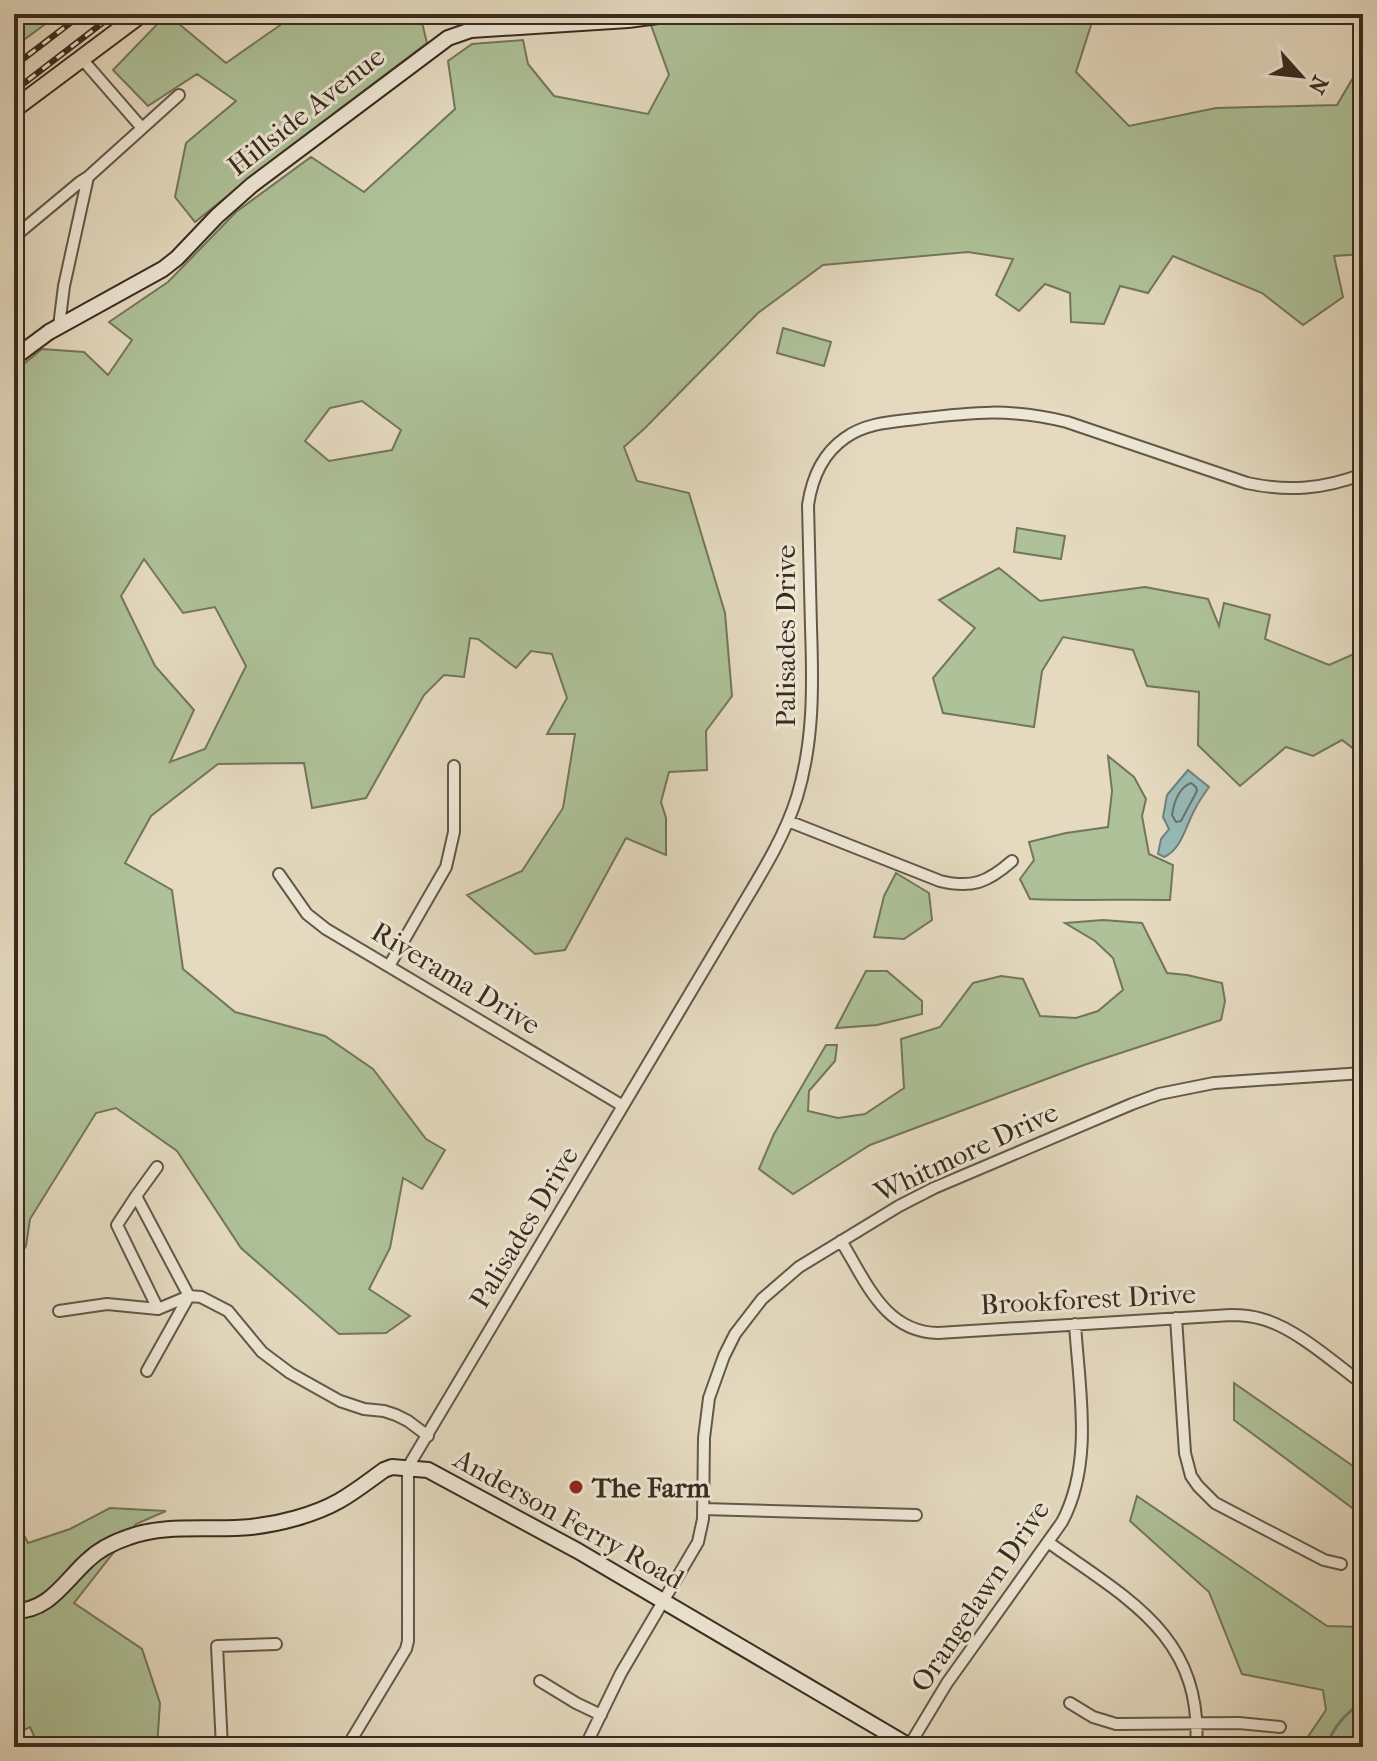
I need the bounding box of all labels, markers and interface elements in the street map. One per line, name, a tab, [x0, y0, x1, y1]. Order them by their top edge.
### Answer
north arrow	[1261, 36, 1341, 116]
street label: Hillside Avenue	[221, 39, 391, 182]
text: N	[1302, 71, 1333, 98]
street label: Palisades Drive	[769, 544, 802, 727]
street label: Riverama Drive	[366, 915, 546, 1041]
street label: Whitmore Drive	[868, 1095, 1063, 1209]
street label: Palisades Drive	[463, 1140, 585, 1314]
street label: Brookforest Drive	[979, 1277, 1197, 1321]
street label: Anderson Ferry Road	[447, 1442, 690, 1596]
place label: The Farm	[591, 1471, 711, 1504]
marker: The Farm	[567, 1478, 585, 1496]
street label: Orangelawn Drive	[904, 1494, 1056, 1698]

